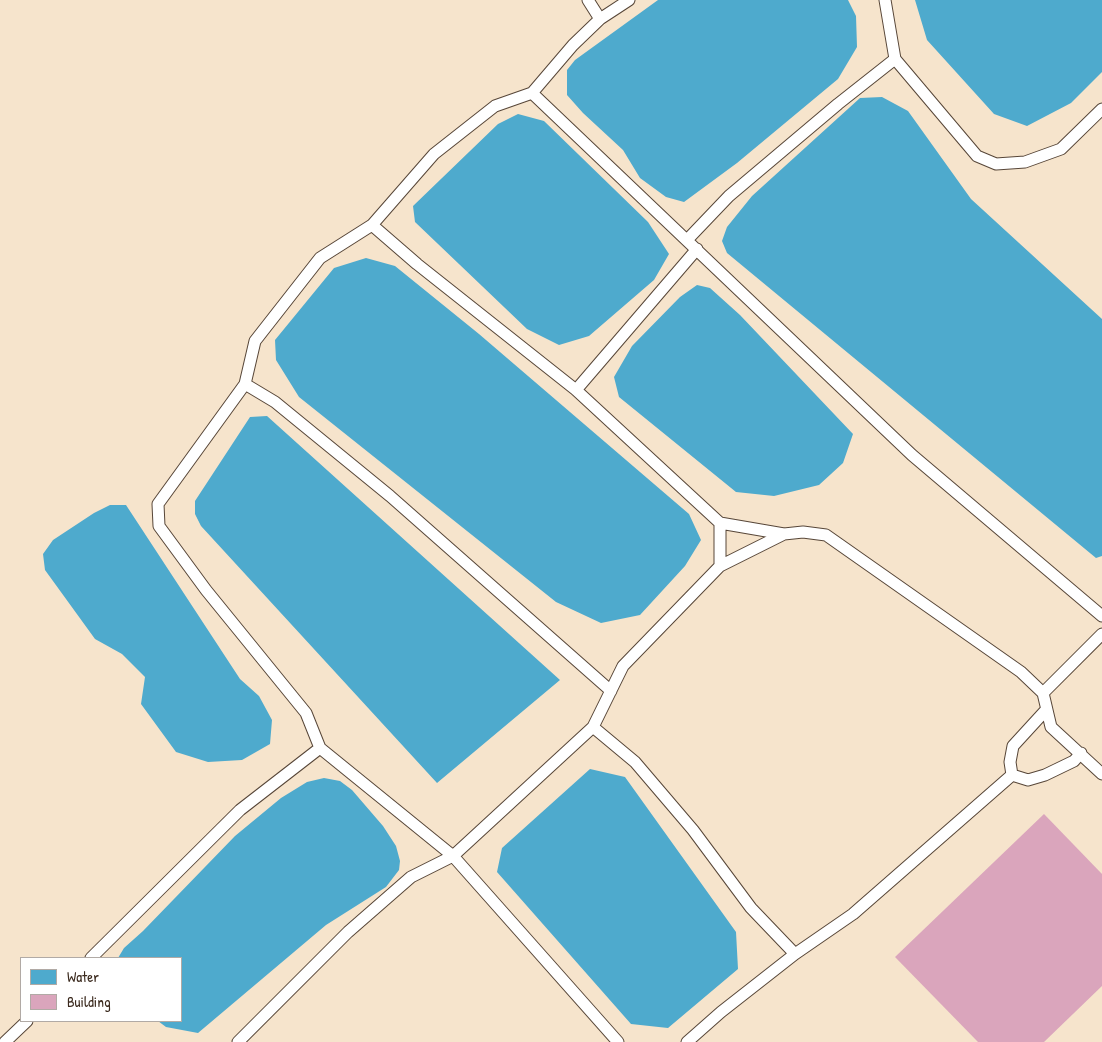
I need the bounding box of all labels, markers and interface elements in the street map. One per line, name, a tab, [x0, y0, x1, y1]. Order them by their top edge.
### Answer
legend	[20, 957, 182, 1022]
text: Water	[67, 966, 99, 987]
text: Building	[67, 991, 111, 1012]

